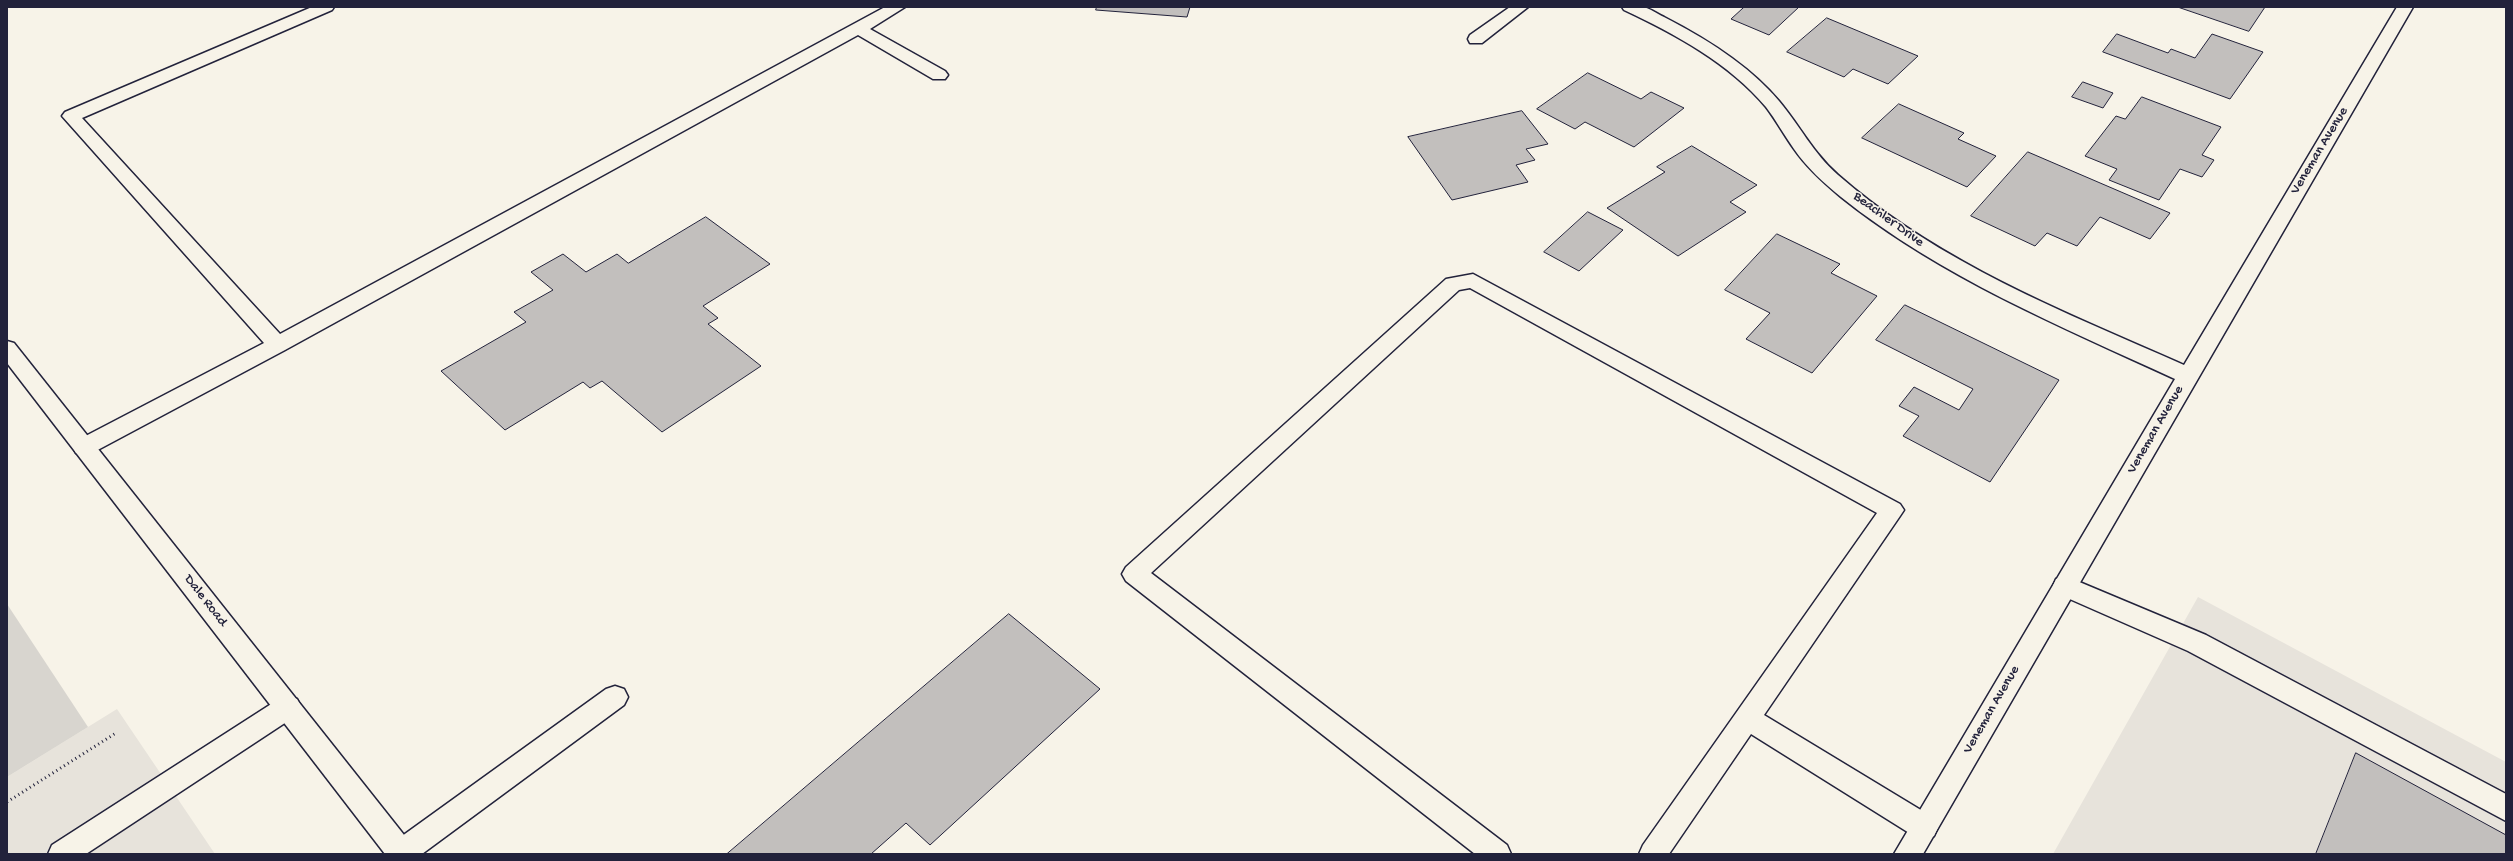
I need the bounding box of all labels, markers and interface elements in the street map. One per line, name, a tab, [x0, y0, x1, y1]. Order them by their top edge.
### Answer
street label: Veneman Avenue	[2287, 104, 2353, 198]
street label: Beachler Drive	[1849, 189, 1927, 251]
street label: Veneman Avenue	[2124, 383, 2188, 477]
street label: Dale Road	[180, 572, 230, 630]
street label: Veneman Avenue	[1960, 663, 2024, 757]

